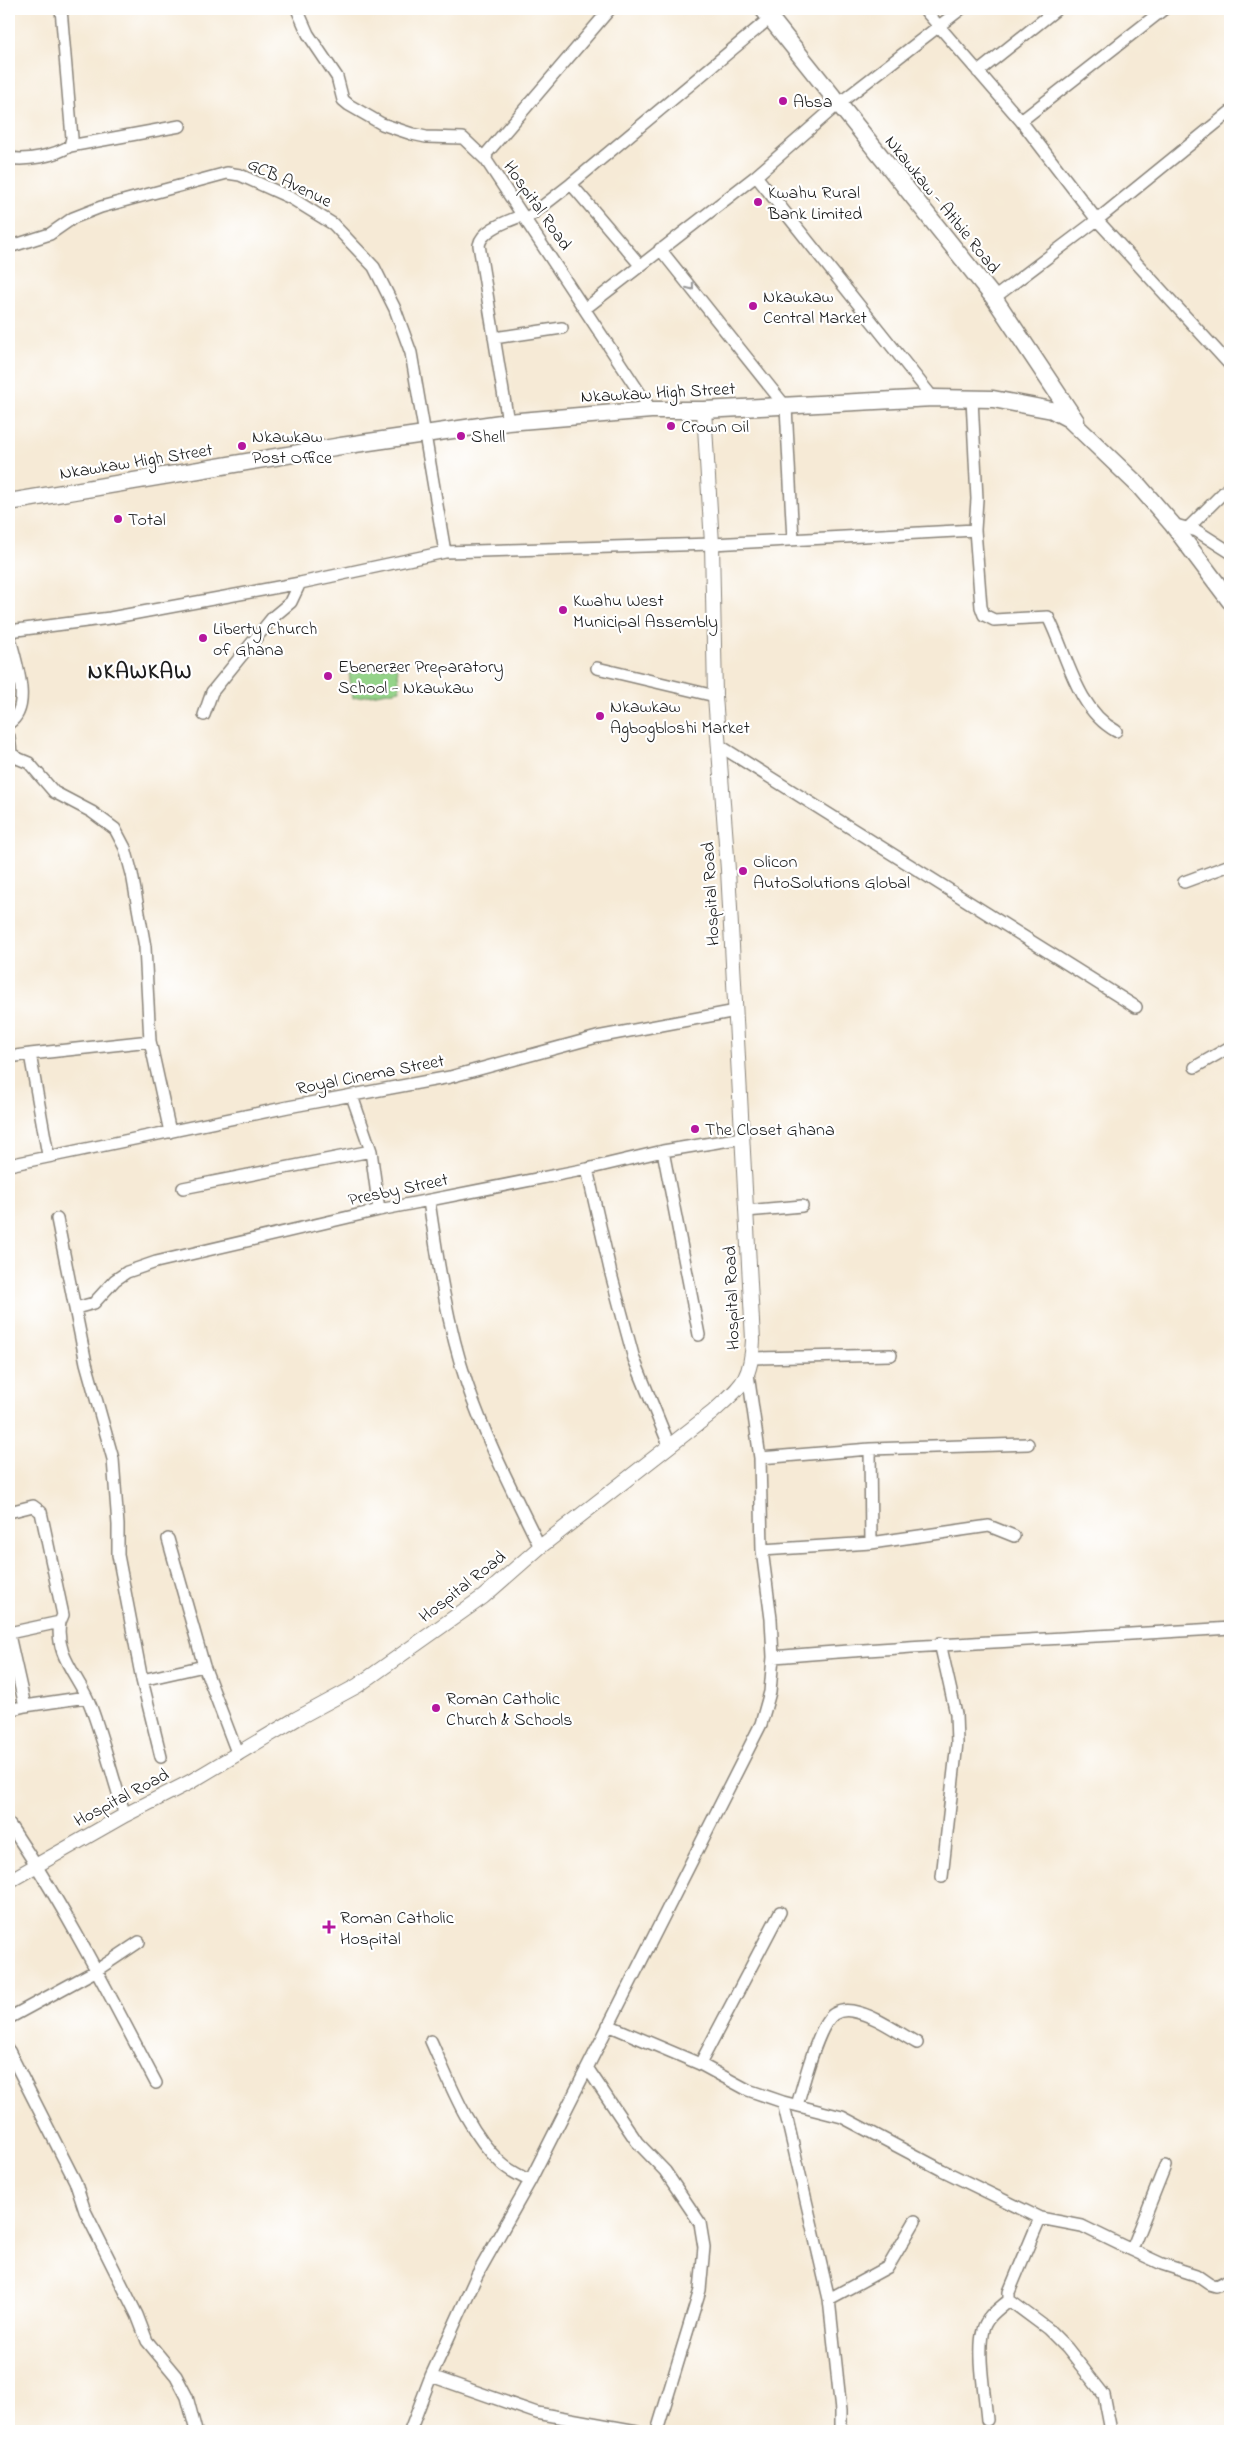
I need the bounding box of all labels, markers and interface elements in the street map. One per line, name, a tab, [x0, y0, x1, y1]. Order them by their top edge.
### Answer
place label: Absa	[793, 90, 832, 116]
marker: Absa	[777, 95, 789, 107]
street label: Nkawkaw - Atibie Road	[877, 131, 1005, 280]
street label: GCB Avenue	[243, 152, 337, 216]
street label: Hospital Road	[496, 156, 577, 256]
place label: Kwahu Rural Bank Limited	[767, 181, 862, 228]
marker: Kwahu Rural Bank Limited	[752, 196, 764, 208]
one-way arrow	[685, 281, 693, 290]
place label: Nkawkaw Central Market	[763, 285, 867, 332]
marker: Nkawkaw Central Market	[747, 300, 759, 312]
street label: Nkawkaw High Street	[580, 377, 736, 412]
place label: Crown Oil	[681, 415, 749, 441]
marker: Crown Oil	[665, 420, 677, 432]
place label: Nkawkaw Post Office	[252, 425, 333, 472]
place label: Shell	[471, 425, 505, 451]
marker: Shell	[455, 430, 467, 442]
street label: Nkawkaw High Street	[58, 438, 215, 489]
marker: Nkawkaw Post Office	[236, 440, 248, 452]
place label: Total	[128, 508, 166, 534]
marker: Total	[112, 513, 124, 525]
place label: Kwahu West Municipal Assembly	[573, 589, 718, 636]
marker: Kwahu West Municipal Assembly	[557, 604, 569, 616]
place label: Liberty Church of Ghana	[213, 617, 317, 664]
marker: Liberty Church of Ghana	[197, 632, 209, 644]
place label: Ebenerzer Preparatory School - Nkawkaw	[338, 655, 503, 702]
district label: NKAWKAW	[88, 657, 192, 689]
marker: Ebenerzer Preparatory School - Nkawkaw	[322, 670, 334, 682]
place label: Nkawkaw Agbogbloshi Market	[610, 695, 750, 743]
marker: Nkawkaw Agbogbloshi Market	[594, 710, 606, 722]
street label: Hospital Road	[696, 841, 728, 947]
place label: Olicon AutoSolutions Global	[753, 850, 910, 897]
marker: Olicon AutoSolutions Global	[737, 865, 749, 877]
street label: Royal Cinema Street	[294, 1049, 447, 1103]
place label: The Closet Ghana	[705, 1118, 835, 1144]
marker: The Closet Ghana	[689, 1123, 701, 1135]
street label: Presby Street	[346, 1168, 451, 1214]
street label: Hospital Road	[718, 1245, 748, 1351]
street label: Hospital Road	[414, 1545, 512, 1630]
place label: Roman Catholic Church & Schools	[446, 1687, 573, 1734]
marker: Roman Catholic Church & Schools	[430, 1702, 442, 1714]
street label: Hospital Road	[70, 1763, 174, 1835]
place label: Roman Catholic Hospital	[340, 1906, 454, 1953]
marker: Roman Catholic Hospital	[322, 1920, 336, 1934]

